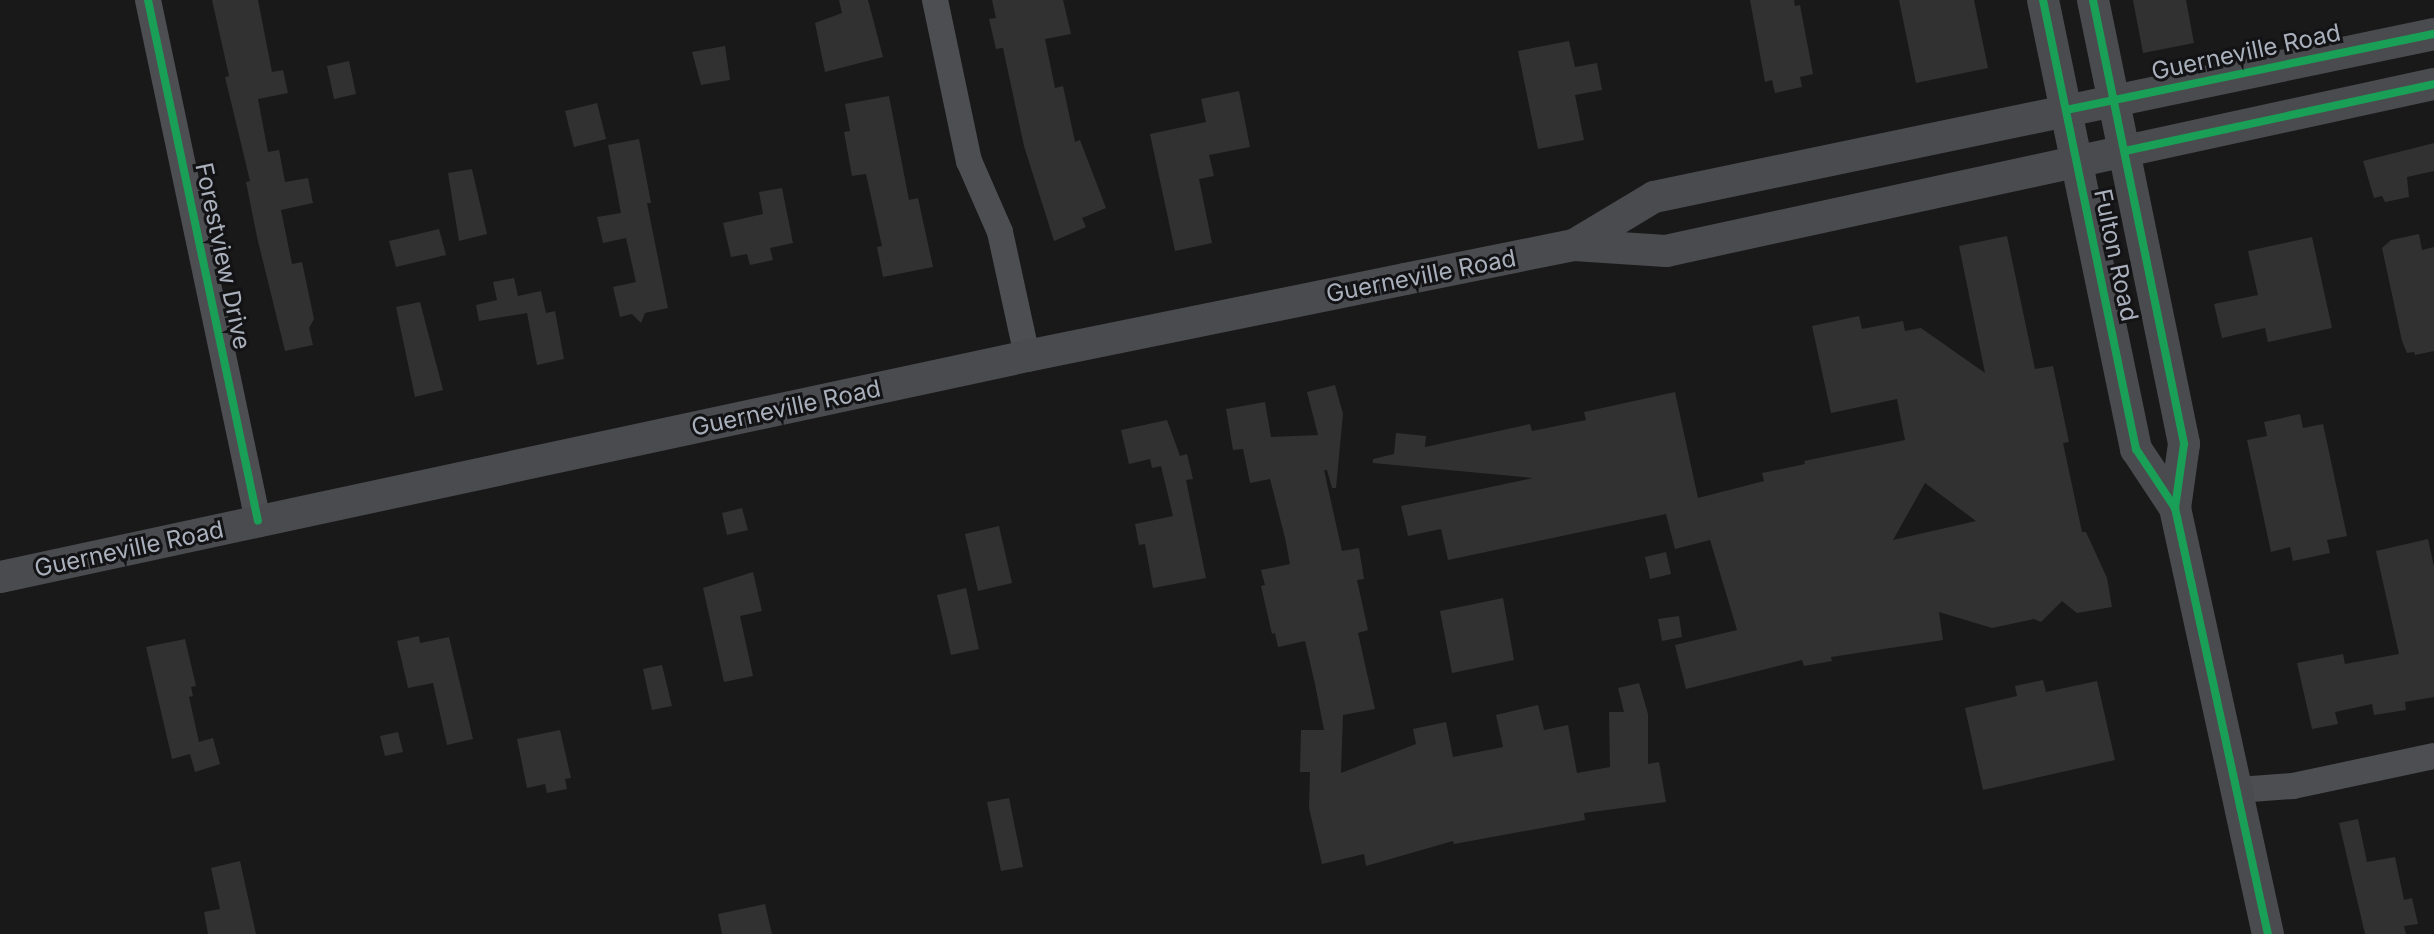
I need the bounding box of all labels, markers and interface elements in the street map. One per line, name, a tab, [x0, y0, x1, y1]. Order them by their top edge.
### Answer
street label: Guerneville Road	[2149, 18, 2343, 86]
street label: Forestview Drive	[189, 160, 257, 352]
street label: Fulton Road	[2088, 186, 2144, 324]
street label: Guerneville Road	[1324, 243, 1518, 309]
street label: Guerneville Road	[689, 374, 883, 442]
street label: Guerneville Road	[32, 515, 226, 583]

